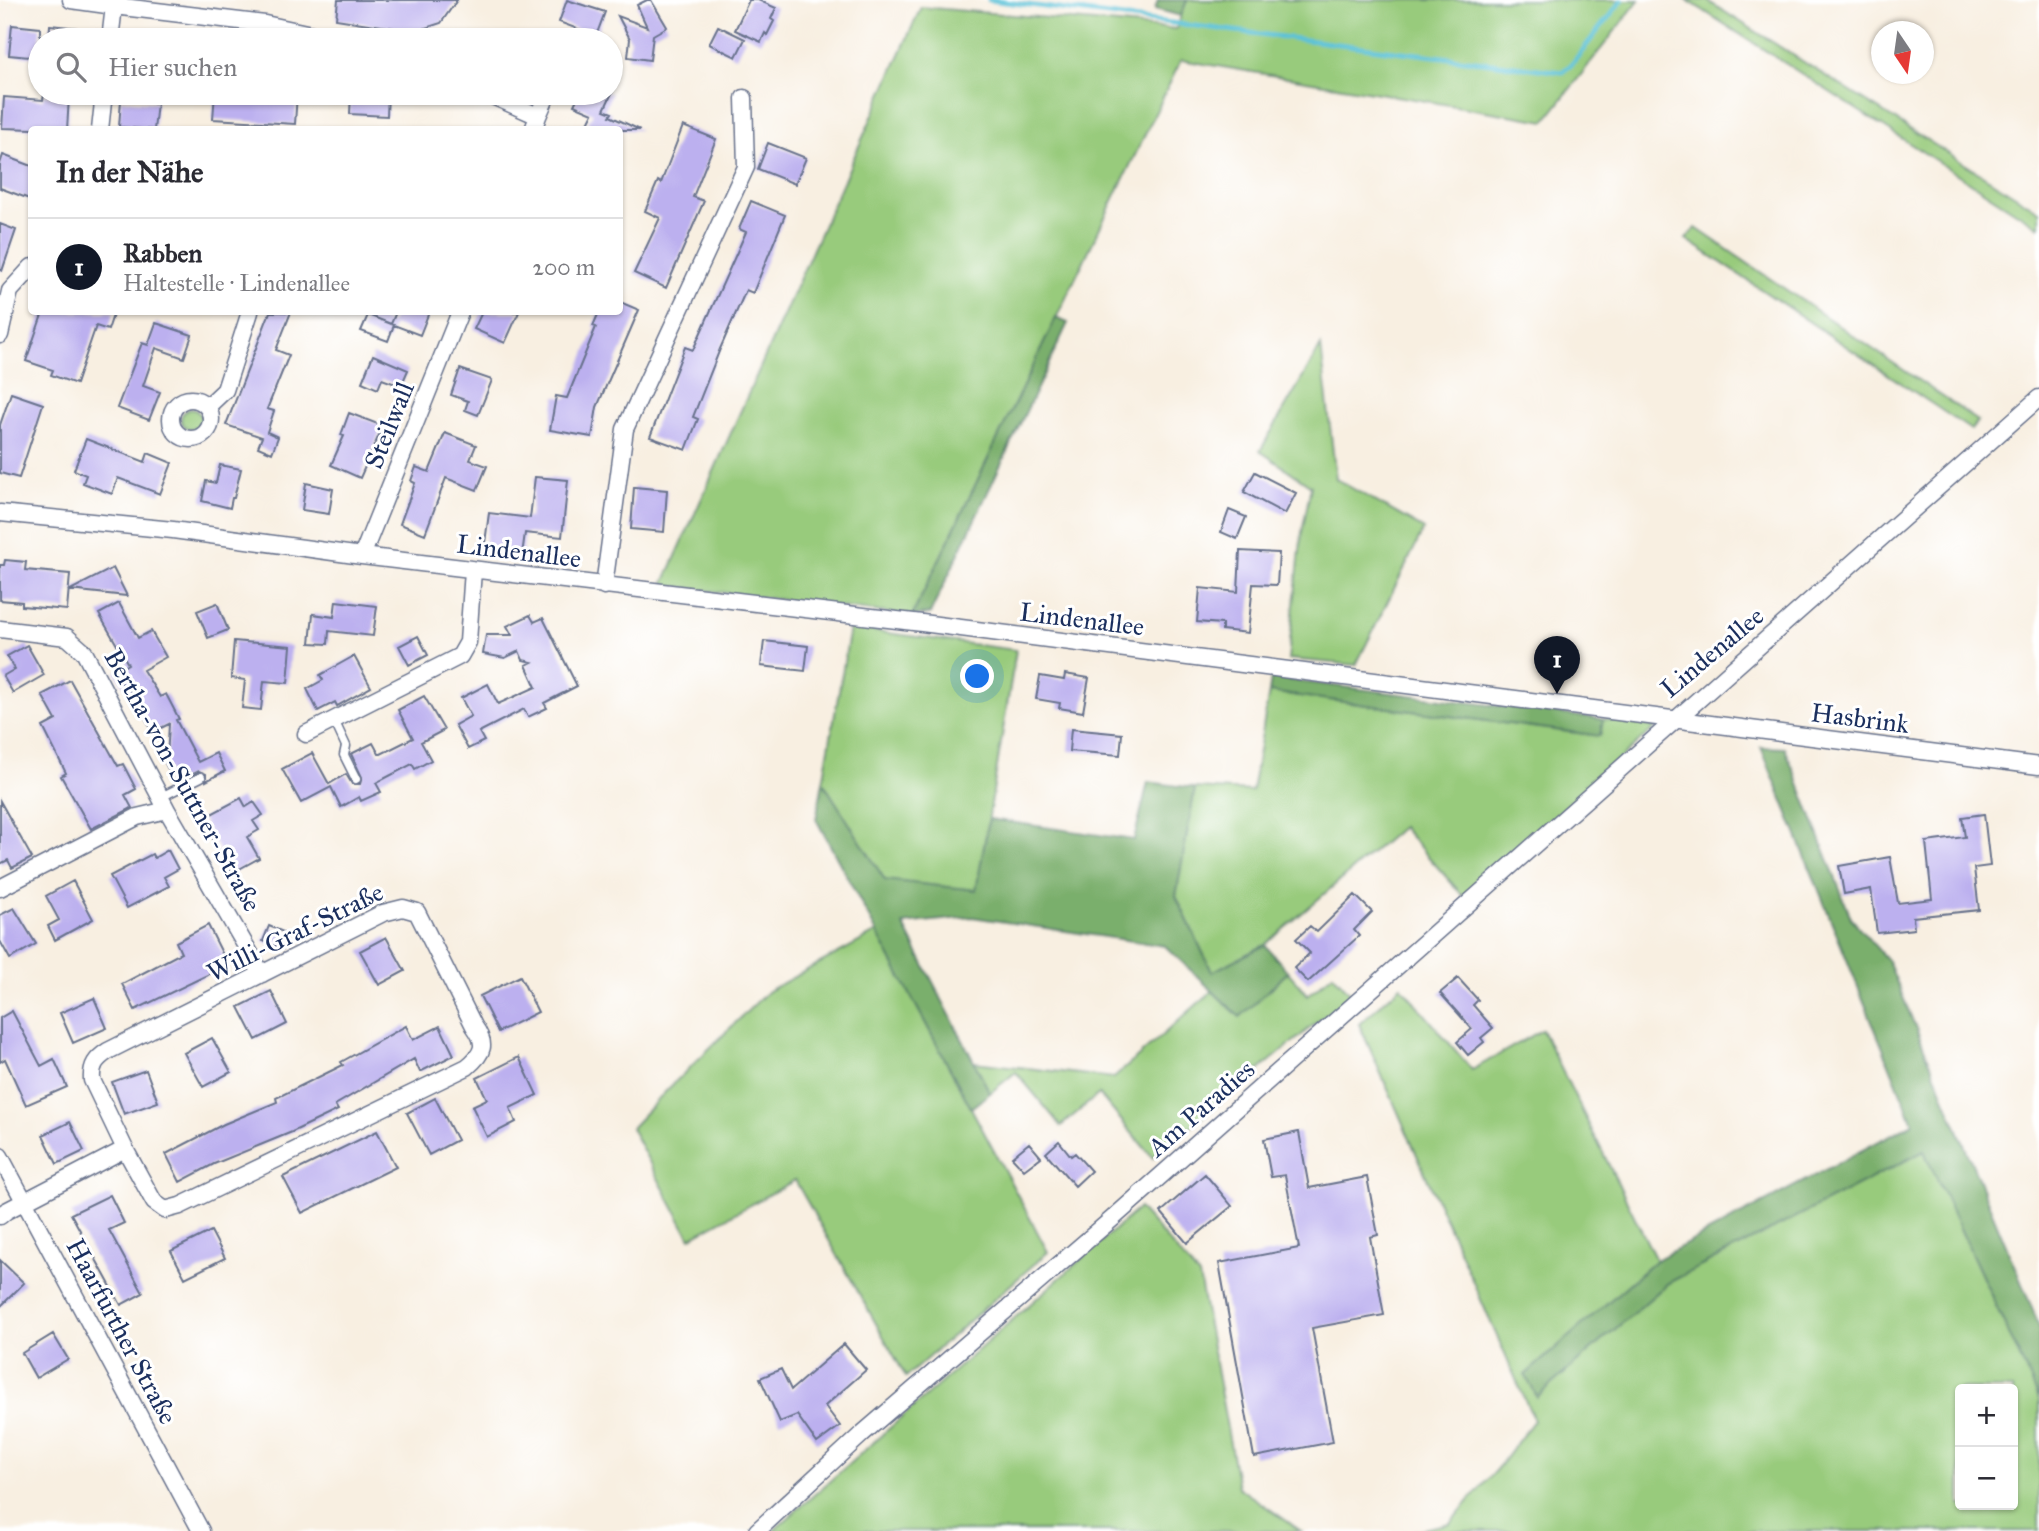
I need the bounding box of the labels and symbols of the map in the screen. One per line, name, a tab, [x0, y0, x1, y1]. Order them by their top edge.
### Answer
north arrow	[1871, 21, 1934, 84]
street label: Steilwall	[357, 377, 421, 473]
street label: Lindenallee	[455, 528, 583, 575]
street label: Lindenallee	[1018, 596, 1146, 643]
street label: Lindenallee	[1654, 599, 1770, 704]
pin: 1	[1534, 636, 1580, 694]
street label: Bertha-von-Suttner-Straße	[97, 643, 269, 917]
your location	[960, 659, 994, 693]
street label: Hasbrink	[1809, 696, 1912, 740]
street label: Willi-Graf-Straße	[202, 875, 388, 988]
street label: Am Paradies	[1140, 1053, 1261, 1164]
street label: Haarfurther Straße	[60, 1233, 184, 1429]

